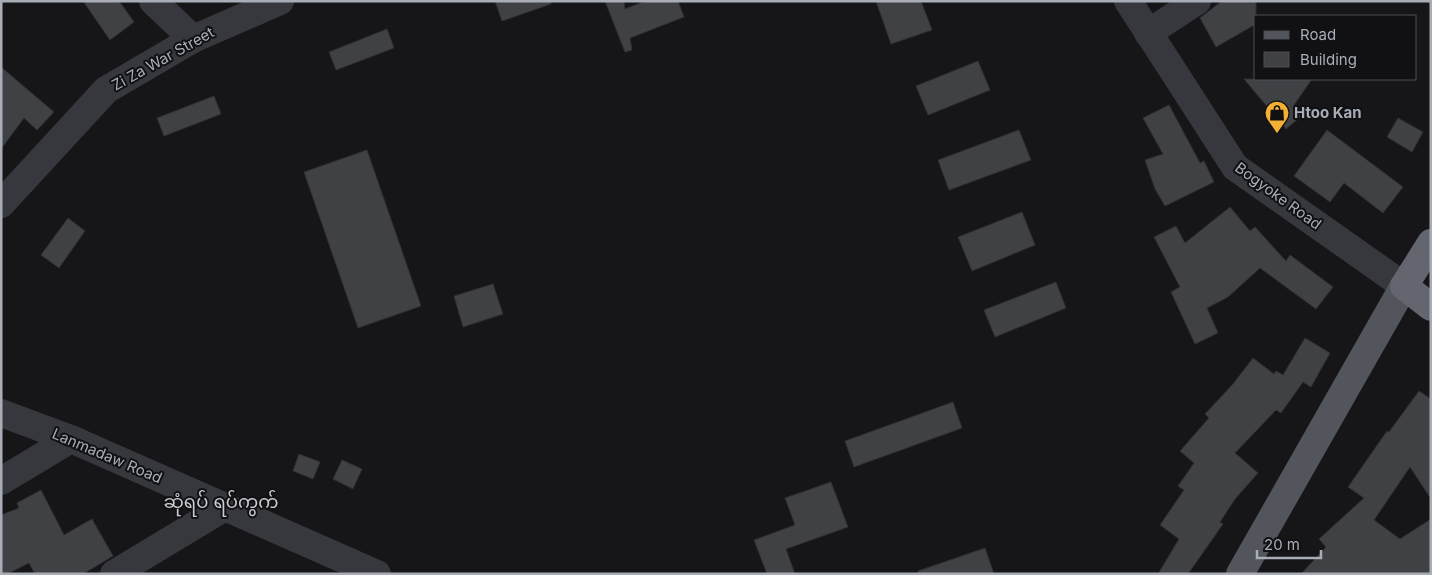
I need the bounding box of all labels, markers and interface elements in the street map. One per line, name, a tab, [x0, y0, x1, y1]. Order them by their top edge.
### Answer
legend	[1254, 15, 1417, 80]
street label: Zi Za War Street	[108, 23, 217, 95]
text: Road	[1300, 25, 1336, 44]
text: Building	[1300, 50, 1357, 69]
shop icon: Htoo Kan	[1264, 100, 1290, 134]
place label: Htoo Kan	[1294, 103, 1362, 122]
street label: Bogyoke Road	[1231, 158, 1325, 233]
street label: Lanmadaw Road	[49, 424, 165, 487]
district label: ဆုံရပ် ရပ်ကွက်	[164, 489, 278, 517]
scale bar	[1257, 528, 1321, 560]
text: 20 m	[1264, 535, 1300, 554]

